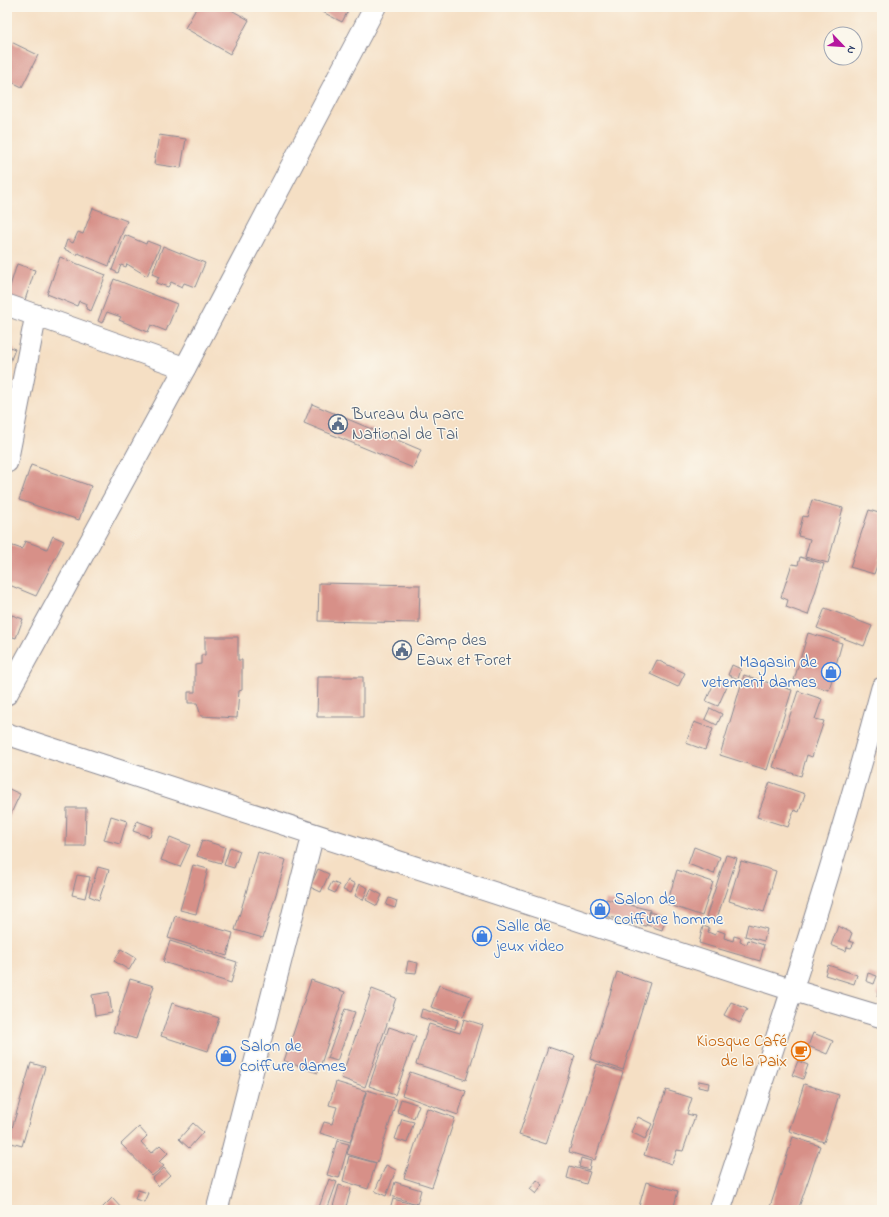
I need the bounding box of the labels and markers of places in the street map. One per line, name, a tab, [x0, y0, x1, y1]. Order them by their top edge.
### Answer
place label: Bureau du parc National de Tai	[351, 402, 464, 447]
public building icon: Bureau du parc National de Tai	[327, 413, 349, 435]
place label: Camp des Eaux et Foret	[416, 628, 512, 673]
public building icon: Camp des Eaux et Foret	[391, 639, 413, 661]
place label: Magasin de vetement dames	[702, 650, 817, 695]
shop icon: Magasin de vetement dames	[820, 661, 842, 683]
place label: Salon de coiffure homme	[614, 887, 724, 932]
shop icon: Salon de coiffure homme	[589, 898, 611, 920]
place label: Salle de jeux video	[494, 914, 564, 959]
shop icon: Salle de jeux video	[471, 925, 493, 947]
place label: Kiosque Café de la Paix	[697, 1029, 787, 1074]
place label: Salon de coiffure dames	[240, 1034, 347, 1079]
cafe icon: Kiosque Café de la Paix	[790, 1040, 812, 1062]
shop icon: Salon de coiffure dames	[215, 1045, 237, 1067]

